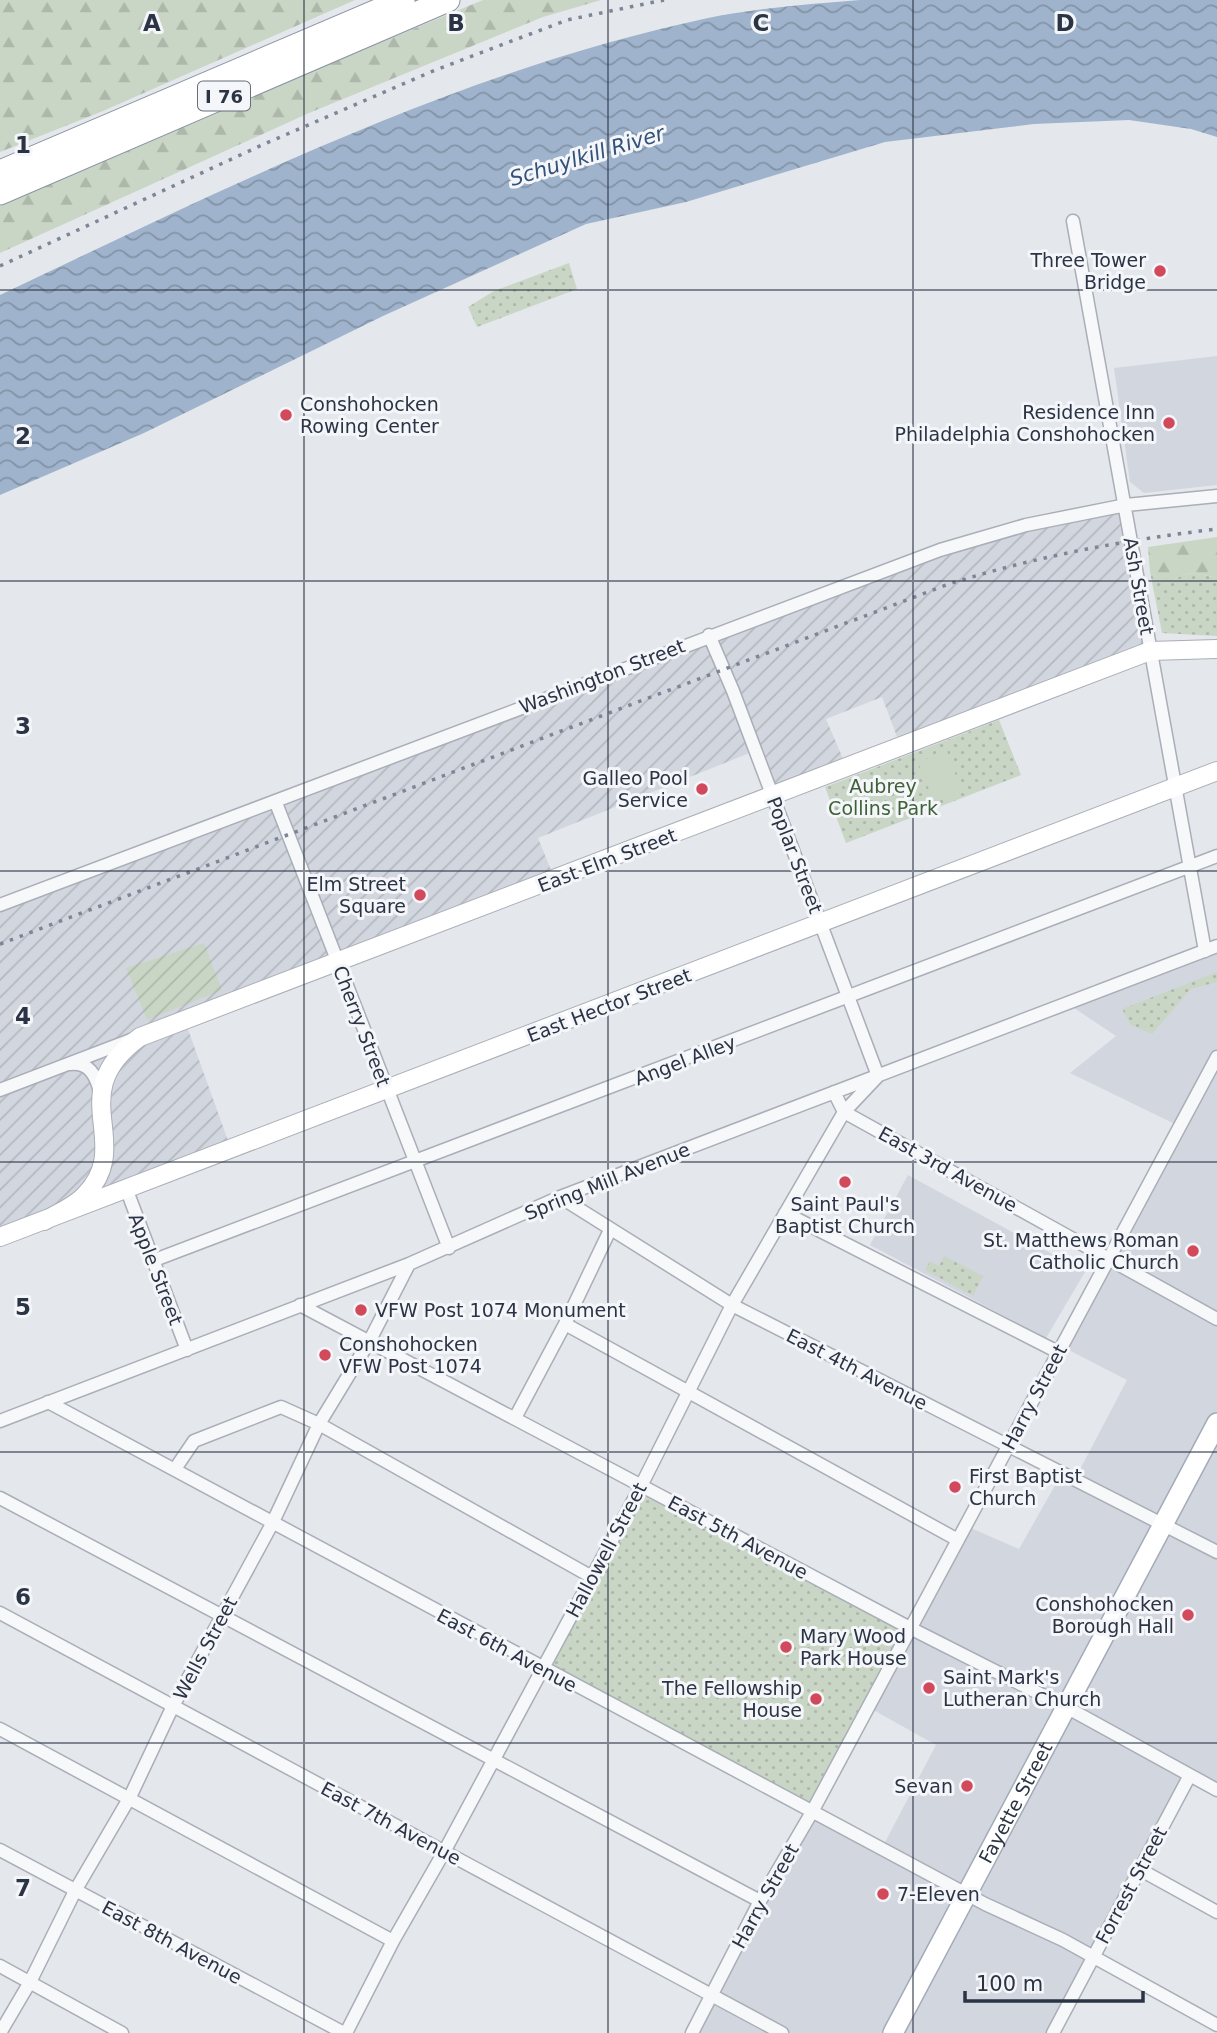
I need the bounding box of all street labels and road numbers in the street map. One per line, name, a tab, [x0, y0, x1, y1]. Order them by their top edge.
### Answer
road number: I 76	[198, 82, 250, 110]
street label: Ash Street	[1120, 535, 1158, 637]
street label: Washington Street	[516, 634, 688, 718]
street label: Poplar Street	[763, 794, 827, 916]
street label: East Elm Street	[535, 823, 679, 897]
street label: Cherry Street	[329, 963, 395, 1089]
street label: East Hector Street	[524, 964, 694, 1046]
street label: Angel Alley	[631, 1031, 739, 1089]
street label: East 3rd Avenue	[875, 1122, 1021, 1216]
street label: Spring Mill Avenue	[521, 1138, 693, 1224]
street label: Apple Street	[125, 1210, 187, 1328]
street label: East 4th Avenue	[783, 1324, 931, 1414]
street label: Harry Street	[997, 1341, 1071, 1453]
street label: Hallowell Street	[561, 1479, 651, 1621]
street label: East 5th Avenue	[664, 1491, 812, 1583]
street label: Wells Street	[169, 1593, 241, 1703]
street label: East 6th Avenue	[433, 1604, 581, 1696]
street label: Fayette Street	[974, 1738, 1057, 1867]
street label: East 7th Avenue	[317, 1777, 465, 1869]
street label: Forrest Street	[1091, 1823, 1171, 1947]
street label: Harry Street	[727, 1840, 803, 1952]
street label: East 8th Avenue	[98, 1896, 246, 1988]

